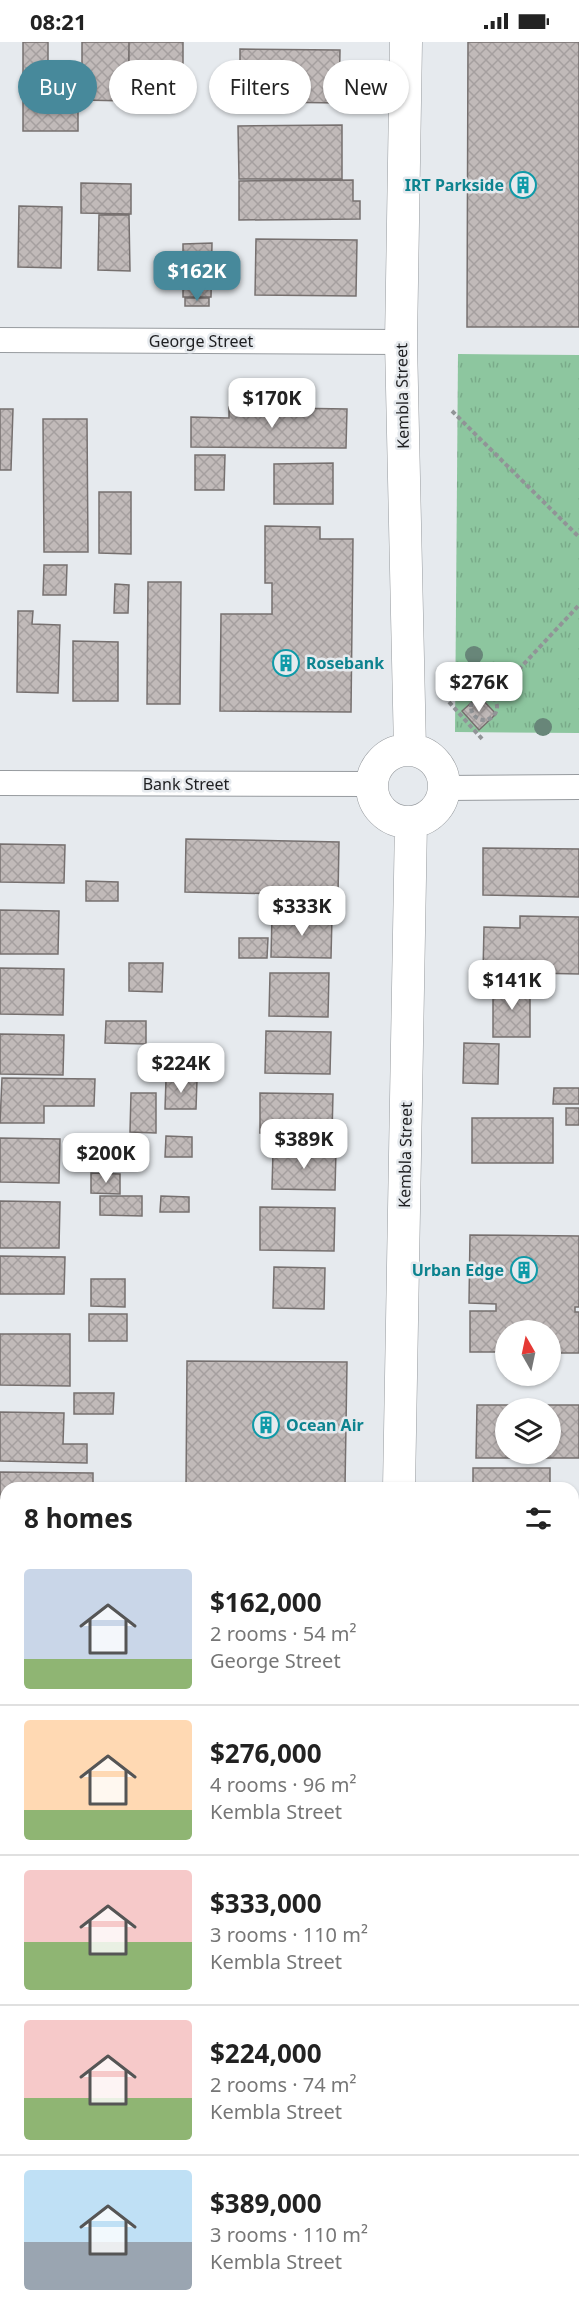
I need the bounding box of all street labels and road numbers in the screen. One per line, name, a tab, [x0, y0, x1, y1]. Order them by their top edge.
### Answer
street label: George Street	[149, 330, 253, 352]
street label: Kembla Street	[390, 343, 414, 449]
street label: Bank Street	[143, 773, 230, 795]
street label: Kembla Street	[393, 1102, 417, 1208]

